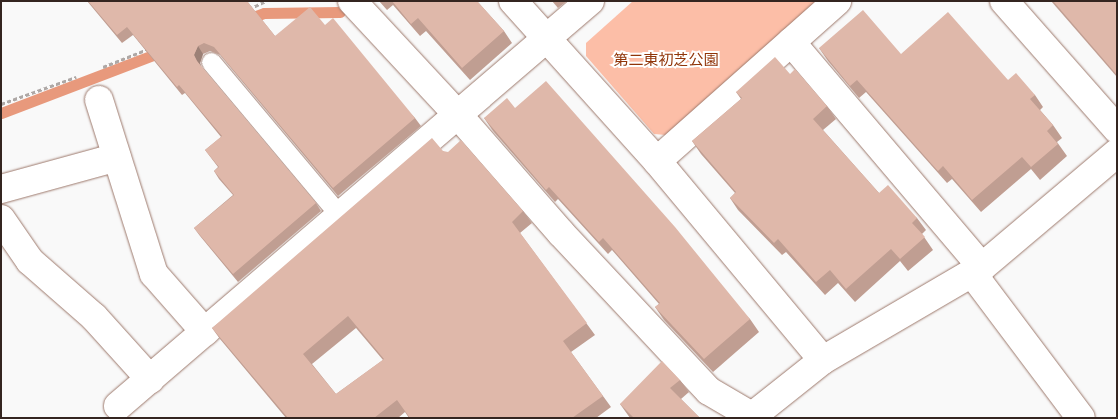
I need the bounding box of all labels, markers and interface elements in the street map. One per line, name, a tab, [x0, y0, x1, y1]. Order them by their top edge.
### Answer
park label: 第二東初芝公園	[614, 51, 718, 69]

